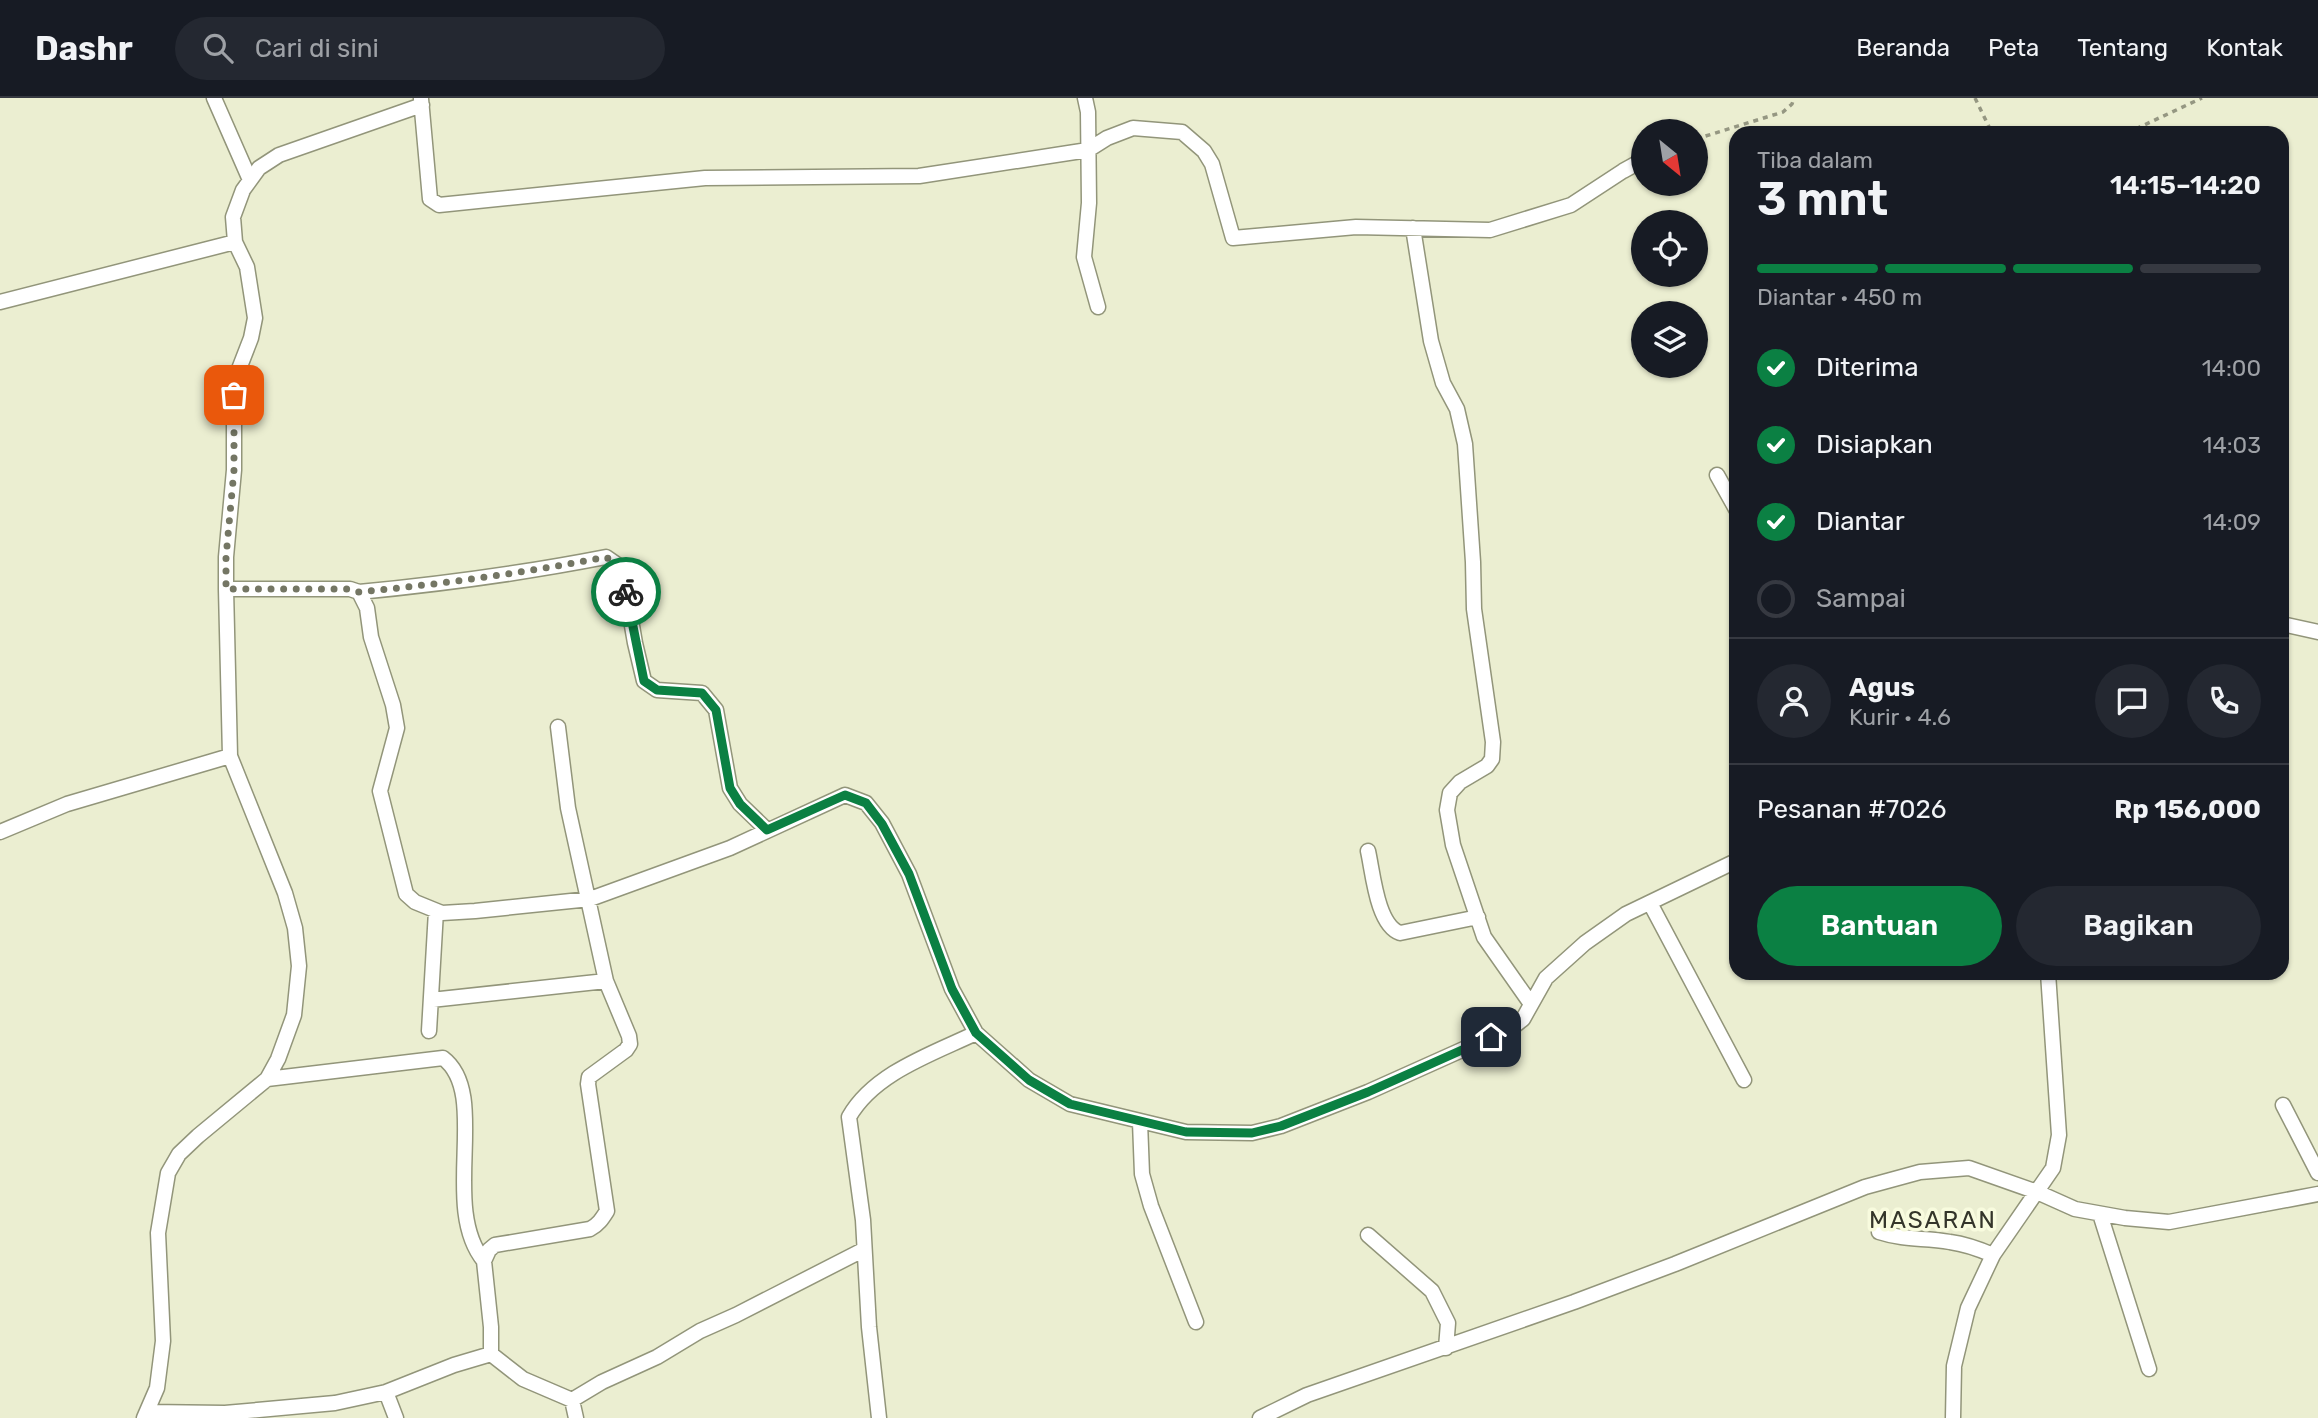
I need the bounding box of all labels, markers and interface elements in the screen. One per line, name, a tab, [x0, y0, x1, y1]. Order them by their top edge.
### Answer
search box	[175, 17, 665, 80]
text: Dashr	[35, 29, 133, 68]
icon: search	[199, 29, 237, 67]
text: Cari di sini	[255, 33, 379, 64]
text: Beranda	[1856, 34, 1950, 62]
text: Peta	[1988, 34, 2039, 62]
text: Tentang	[2077, 34, 2168, 62]
text: Kontak	[2206, 34, 2283, 62]
north arrow	[1631, 119, 1708, 196]
map controls	[1631, 119, 1708, 378]
text: Tiba dalam	[1757, 146, 1873, 174]
text: 14:15–14:20	[2110, 170, 2261, 201]
text: 3 mnt	[1757, 172, 1888, 227]
button: locate	[1631, 210, 1708, 287]
text: Diantar · 450 m	[1757, 283, 1922, 311]
button: layers	[1631, 301, 1708, 378]
icon: check	[1757, 349, 1795, 387]
text: Diterima	[1816, 352, 1919, 383]
text: 14:00	[2202, 354, 2261, 382]
pin	[204, 365, 264, 425]
icon: bag	[215, 376, 253, 414]
icon: check	[1757, 426, 1795, 464]
text: Disiapkan	[1816, 429, 1933, 460]
text: 14:03	[2203, 431, 2261, 459]
icon: check	[1757, 503, 1795, 541]
text: Diantar	[1816, 506, 1905, 537]
text: 14:09	[2203, 508, 2261, 536]
courier	[591, 557, 661, 627]
icon: bike	[607, 573, 645, 611]
text: Sampai	[1816, 583, 1906, 614]
button: person	[1757, 664, 1831, 738]
button: chat	[2095, 664, 2169, 738]
button: phone	[2187, 664, 2261, 738]
text: Agus	[1849, 672, 1915, 703]
text: Kurir · 4.6	[1849, 703, 1951, 731]
text: Pesanan #7026	[1757, 794, 1946, 825]
text: Rp 156,000	[2114, 794, 2261, 825]
button: Bantuan	[1757, 886, 2002, 966]
button: Bagikan	[2016, 886, 2261, 966]
pin	[1461, 1007, 1521, 1067]
icon: home	[1472, 1018, 1510, 1056]
district label: MASARAN	[1869, 1206, 1997, 1234]

